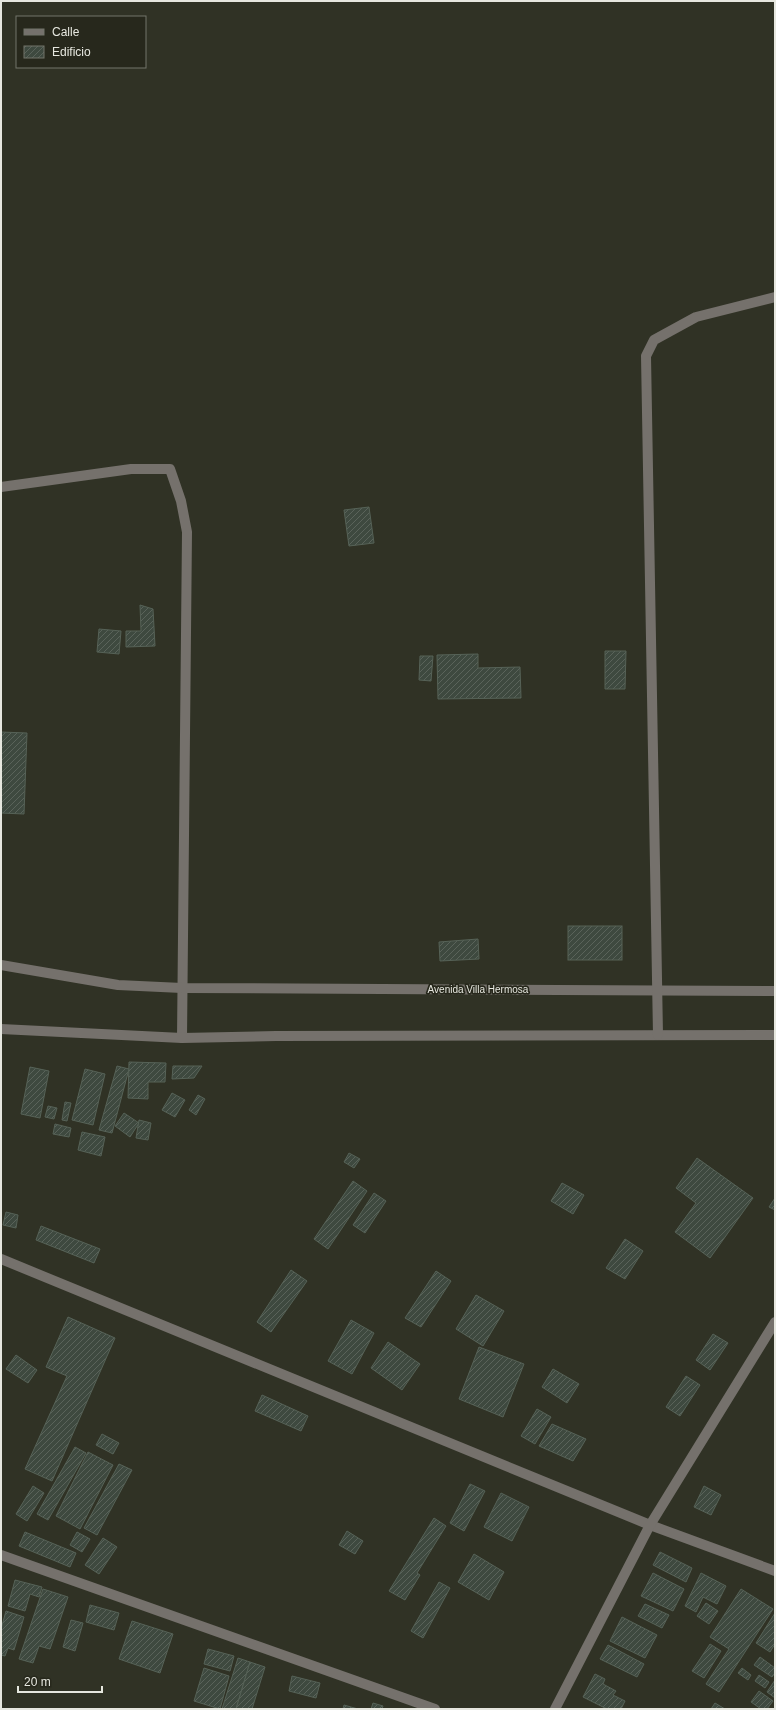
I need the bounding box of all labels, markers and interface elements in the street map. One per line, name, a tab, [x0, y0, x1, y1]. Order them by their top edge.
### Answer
legend	[16, 16, 146, 68]
text: Calle	[52, 25, 80, 39]
text: Edificio	[52, 45, 91, 59]
street label: Avenida Villa Hermosa	[428, 984, 529, 995]
scale bar	[18, 1668, 102, 1694]
text: 20 m	[24, 1675, 51, 1689]

